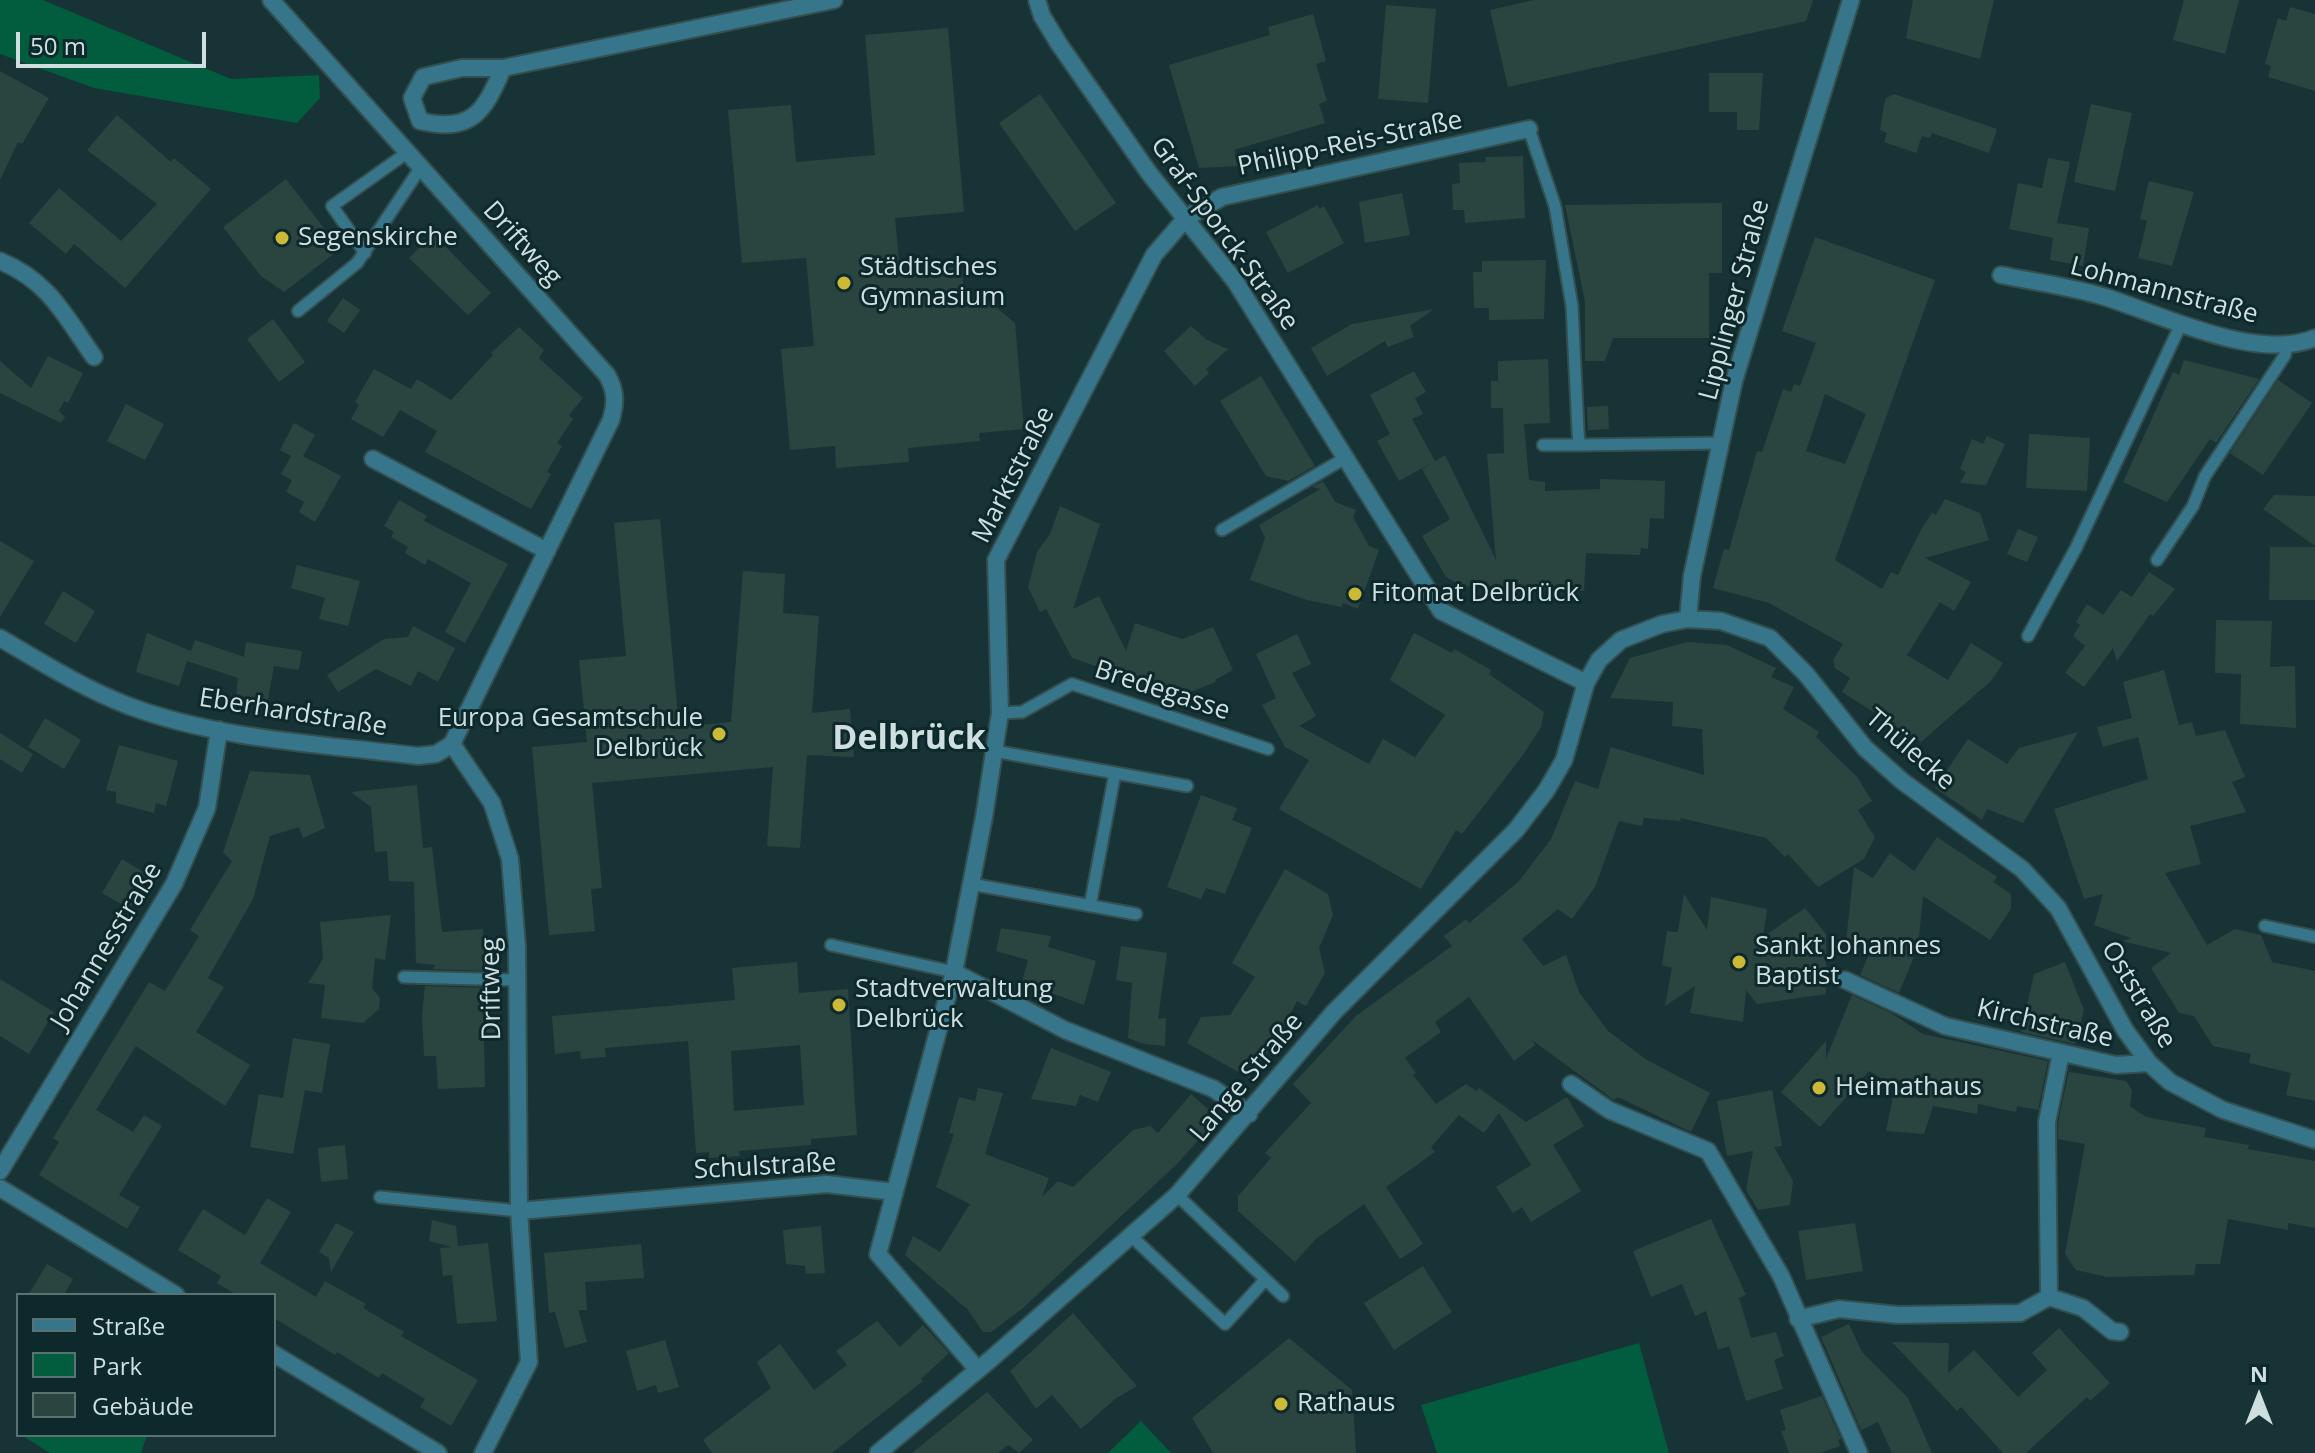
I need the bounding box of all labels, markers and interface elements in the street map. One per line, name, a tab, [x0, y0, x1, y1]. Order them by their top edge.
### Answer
scale bar	[20, 16, 210, 66]
text: 50 m	[30, 29, 86, 62]
street label: Philipp-Reis-Straße	[1235, 105, 1465, 183]
street label: Graf-Sporck-Straße	[1143, 131, 1305, 337]
street label: Driftweg	[476, 195, 568, 293]
street label: Lipplinger Straße	[1693, 196, 1777, 404]
place label: Segenskirche	[298, 222, 458, 254]
marker: Segenskirche	[273, 229, 291, 247]
street label: Lohmannstraße	[2067, 251, 2261, 331]
place label: Städtisches Gymnasium	[860, 252, 1005, 314]
marker: Städtisches Gymnasium	[835, 274, 853, 292]
street label: Marktstraße	[966, 402, 1062, 548]
place label: Fitomat Delbrück	[1371, 578, 1579, 610]
marker: Fitomat Delbrück	[1346, 585, 1364, 603]
street label: Bredegasse	[1090, 654, 1234, 728]
street label: Eberhardstraße	[197, 683, 389, 743]
place label: Europa Gesamtschule Delbrück	[438, 703, 703, 764]
street label: Thülecke	[1859, 703, 1961, 797]
district label: Delbrück	[832, 719, 986, 759]
marker: Europa Gesamtschule Delbrück	[710, 725, 728, 743]
street label: Johannesstraße	[45, 857, 169, 1035]
place label: Sankt Johannes Baptist	[1755, 931, 1941, 992]
street label: Oststraße	[2094, 936, 2182, 1054]
street label: Driftweg	[476, 937, 508, 1041]
marker: Sankt Johannes Baptist	[1730, 953, 1748, 971]
place label: Stadtverwaltung Delbrück	[855, 974, 1053, 1036]
street label: Kirchstraße	[1974, 993, 2116, 1055]
marker: Stadtverwaltung Delbrück	[830, 996, 848, 1014]
street label: Lange Straße	[1184, 1007, 1310, 1149]
place label: Heimathaus	[1835, 1072, 1982, 1104]
marker: Heimathaus	[1810, 1079, 1828, 1097]
street label: Schulstraße	[693, 1148, 837, 1186]
legend	[16, 1293, 276, 1437]
text: Straße	[92, 1309, 165, 1342]
text: Park	[92, 1349, 142, 1382]
north arrow	[2219, 1357, 2299, 1437]
text: N	[2250, 1358, 2268, 1388]
place label: Rathaus	[1297, 1388, 1395, 1420]
text: Gebäude	[92, 1389, 194, 1422]
marker: Rathaus	[1272, 1395, 1290, 1413]

